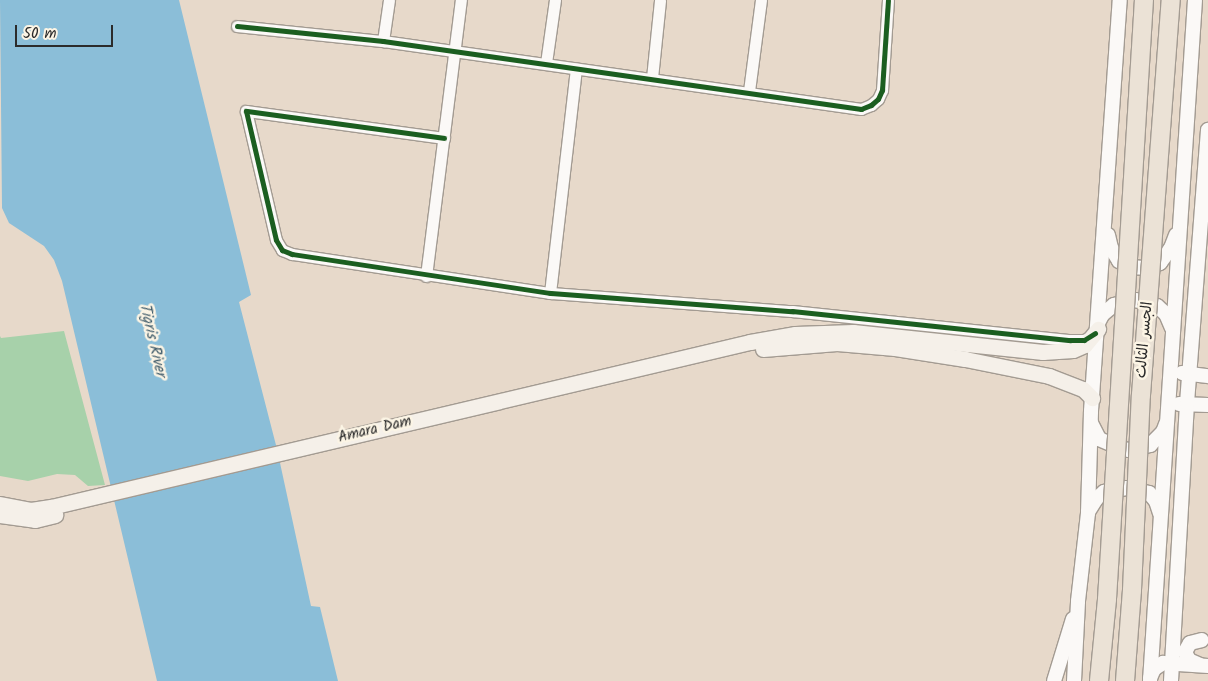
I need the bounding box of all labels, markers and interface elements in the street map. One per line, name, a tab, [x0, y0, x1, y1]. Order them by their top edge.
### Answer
scale bar	[18, 15, 115, 47]
text: 50 m	[23, 22, 57, 46]
water label: Tigris River	[134, 301, 170, 379]
street label: الجسر الثالث	[1133, 301, 1157, 379]
street label: Amara Dam	[337, 413, 413, 447]

